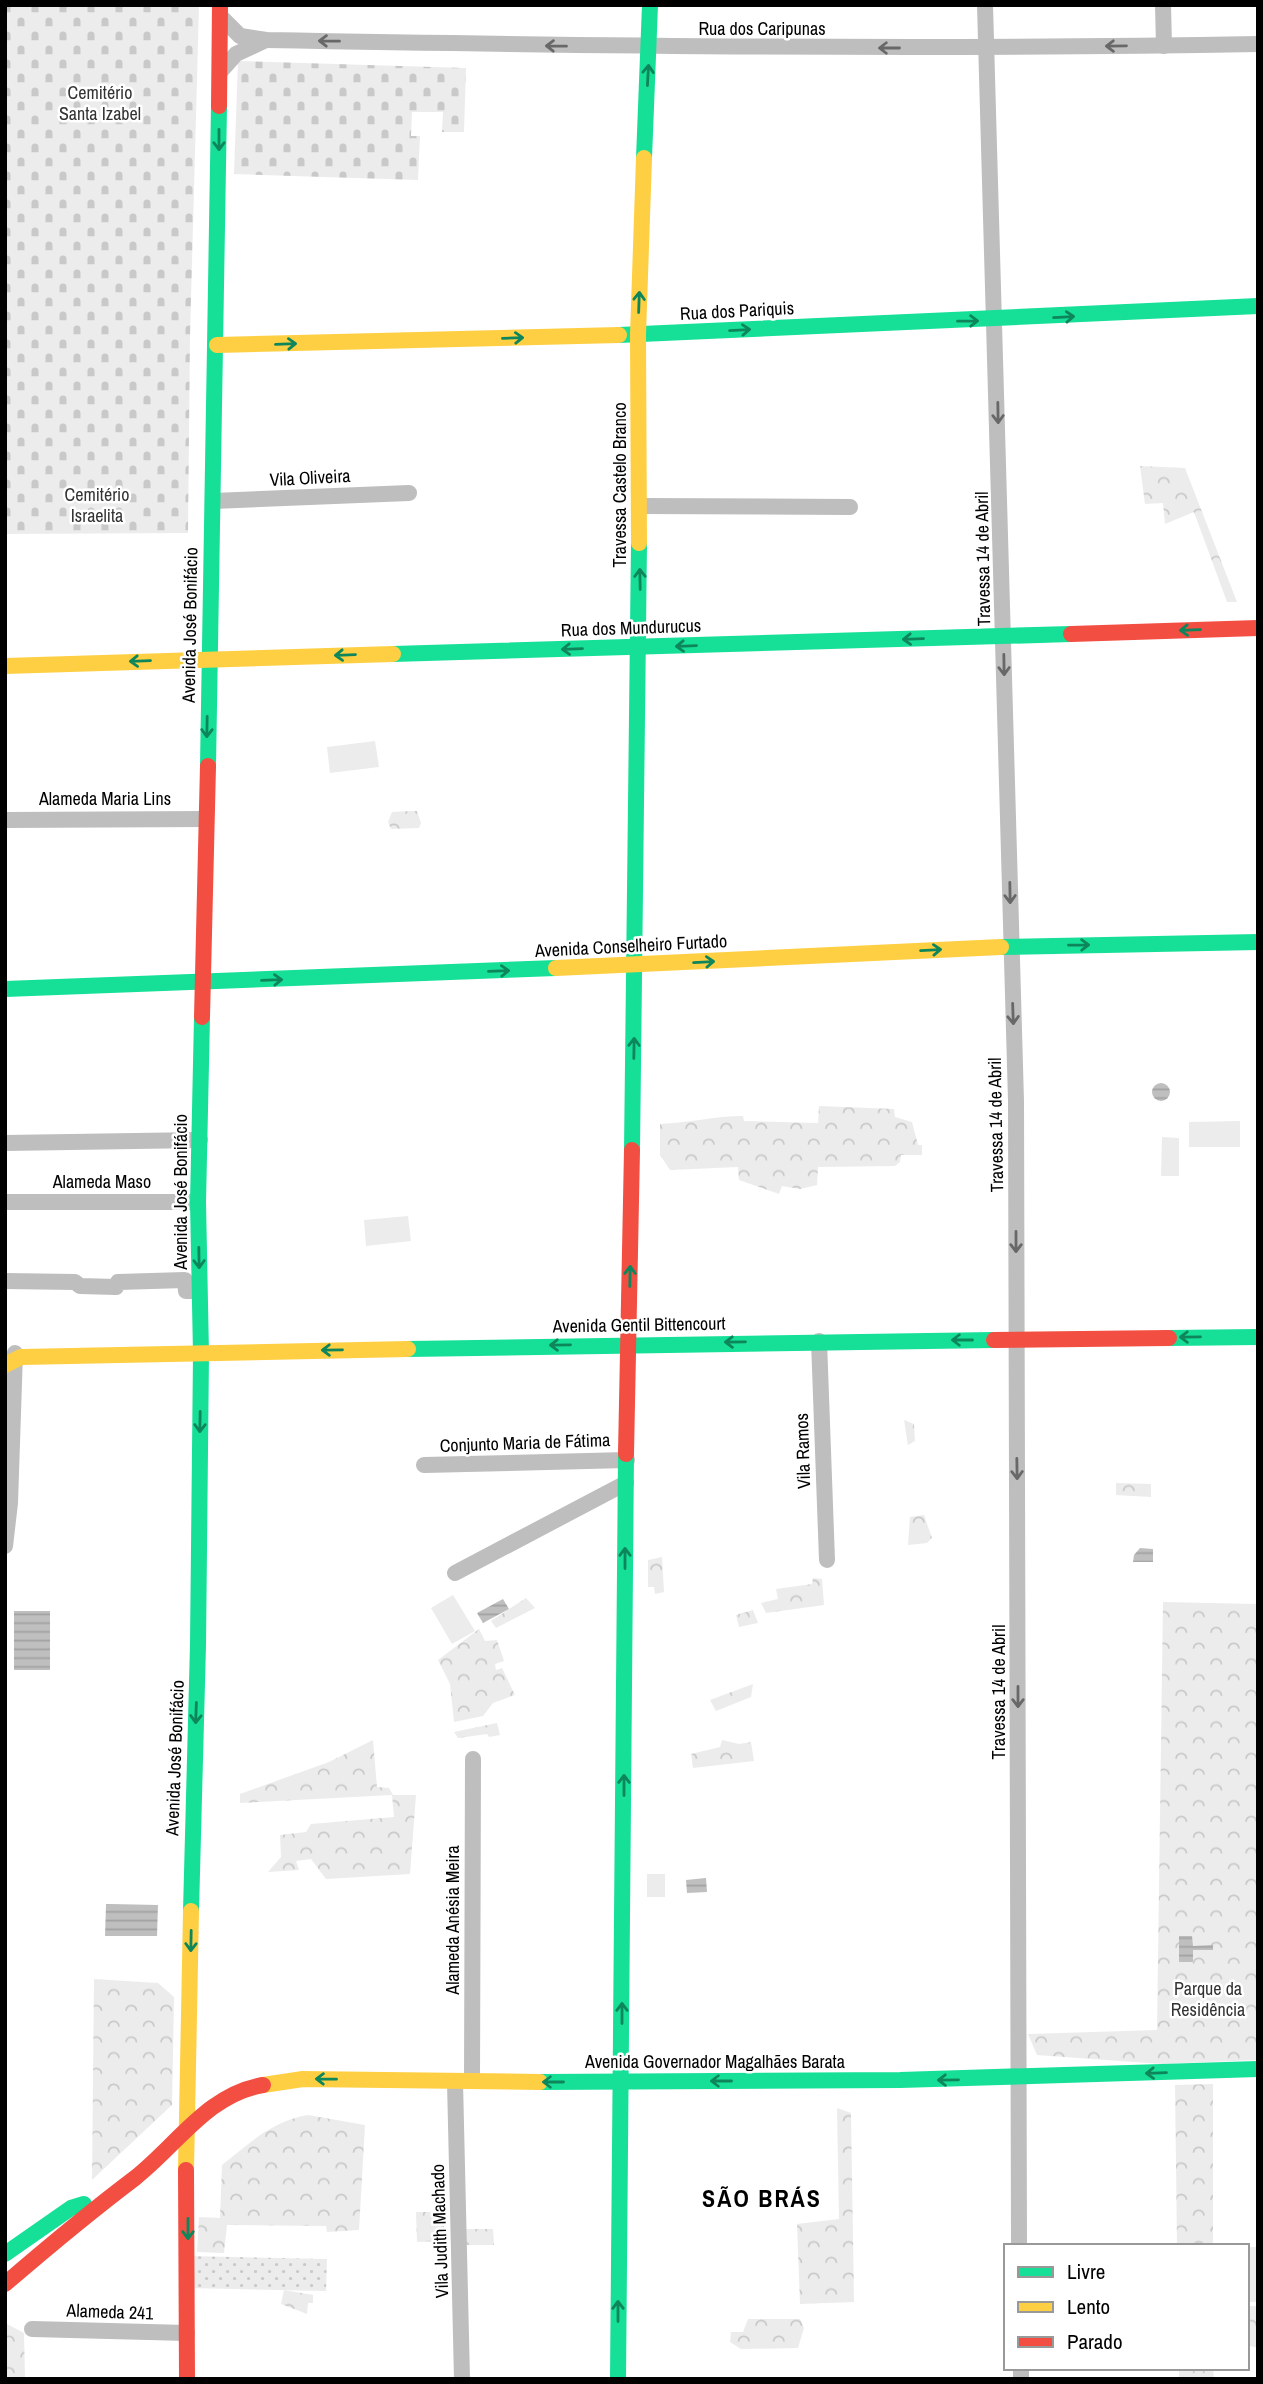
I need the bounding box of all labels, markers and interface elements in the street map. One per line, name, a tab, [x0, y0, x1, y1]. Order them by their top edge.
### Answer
street label: Rua dos Caripunas	[698, 16, 826, 41]
one-way arrow	[318, 35, 341, 48]
one-way arrow	[545, 39, 568, 52]
one-way arrow	[1105, 40, 1128, 53]
one-way arrow	[877, 41, 900, 55]
one-way arrow	[641, 64, 654, 87]
park label: Cemitério Santa Izabel	[59, 80, 141, 126]
one-way arrow	[212, 129, 226, 152]
one-way arrow	[632, 291, 645, 314]
street label: Rua dos Pariquis	[679, 295, 795, 326]
one-way arrow	[1052, 310, 1075, 323]
one-way arrow	[956, 314, 979, 328]
one-way arrow	[729, 323, 752, 336]
one-way arrow	[501, 331, 524, 344]
one-way arrow	[274, 337, 297, 350]
one-way arrow	[992, 401, 1005, 424]
street label: Travessa Castelo Branco	[607, 402, 632, 568]
street label: Vila Oliveira	[269, 463, 351, 492]
park label: Cemitério Israelita	[65, 482, 129, 528]
street label: Travessa 14 de Abril	[969, 491, 996, 627]
street label: Avenida José Bonifácio	[176, 547, 203, 704]
one-way arrow	[633, 568, 647, 591]
street label: Rua dos Mundurucus	[560, 613, 702, 642]
one-way arrow	[1178, 623, 1201, 637]
one-way arrow	[902, 633, 925, 646]
one-way arrow	[675, 639, 698, 652]
one-way arrow	[561, 642, 584, 656]
one-way arrow	[333, 649, 356, 662]
one-way arrow	[998, 653, 1011, 676]
one-way arrow	[129, 655, 152, 668]
one-way arrow	[200, 716, 214, 739]
street label: Alameda Maria Lins	[38, 786, 171, 811]
one-way arrow	[1003, 881, 1016, 904]
street label: Avenida Conselheiro Furtado	[533, 928, 728, 963]
one-way arrow	[1067, 938, 1090, 952]
one-way arrow	[919, 944, 942, 957]
one-way arrow	[692, 955, 715, 968]
one-way arrow	[487, 964, 510, 977]
one-way arrow	[260, 973, 283, 986]
one-way arrow	[1007, 1003, 1020, 1026]
one-way arrow	[628, 1037, 641, 1060]
street label: Travessa 14 de Abril	[982, 1057, 1009, 1193]
street label: Avenida José Bonifácio	[168, 1114, 193, 1271]
street label: Alameda Maso	[52, 1169, 151, 1194]
one-way arrow	[1009, 1230, 1023, 1253]
one-way arrow	[192, 1246, 206, 1269]
one-way arrow	[623, 1264, 636, 1287]
street label: Avenida Gentil Bittencourt	[551, 1310, 726, 1339]
one-way arrow	[1178, 1331, 1201, 1344]
one-way arrow	[951, 1333, 974, 1347]
one-way arrow	[723, 1335, 746, 1349]
one-way arrow	[549, 1338, 572, 1352]
one-way arrow	[321, 1343, 344, 1356]
one-way arrow	[193, 1411, 207, 1434]
street label: Vila Ramos	[789, 1413, 816, 1489]
street label: Conjunto Maria de Fátima	[439, 1427, 611, 1458]
one-way arrow	[1010, 1458, 1024, 1481]
one-way arrow	[619, 1547, 632, 1570]
street label: Travessa 14 de Abril	[986, 1625, 1011, 1759]
street label: Avenida José Bonifácio	[159, 1680, 190, 1837]
one-way arrow	[1011, 1685, 1025, 1708]
one-way arrow	[189, 1701, 202, 1724]
one-way arrow	[617, 1774, 631, 1797]
street label: Alameda Anésia Meira	[440, 1845, 465, 1996]
one-way arrow	[184, 1929, 198, 1952]
park label: Parque da Residência	[1171, 1976, 1245, 2022]
one-way arrow	[615, 2002, 629, 2025]
street label: Avenida Governador Magalhães Barata	[584, 2049, 845, 2074]
one-way arrow	[1145, 2067, 1168, 2080]
one-way arrow	[314, 2072, 337, 2086]
one-way arrow	[937, 2073, 960, 2087]
one-way arrow	[710, 2074, 733, 2088]
one-way arrow	[542, 2075, 565, 2089]
street label: Vila Judith Machado	[425, 2163, 454, 2299]
district label: SÃO BRÁS	[702, 2182, 822, 2214]
one-way arrow	[181, 2218, 195, 2241]
legend	[1004, 2244, 1249, 2370]
text: Livre	[1067, 2257, 1105, 2286]
text: Lento	[1067, 2292, 1110, 2321]
street label: Alameda 241	[65, 2297, 155, 2326]
one-way arrow	[611, 2299, 625, 2322]
text: Parado	[1067, 2327, 1123, 2356]

